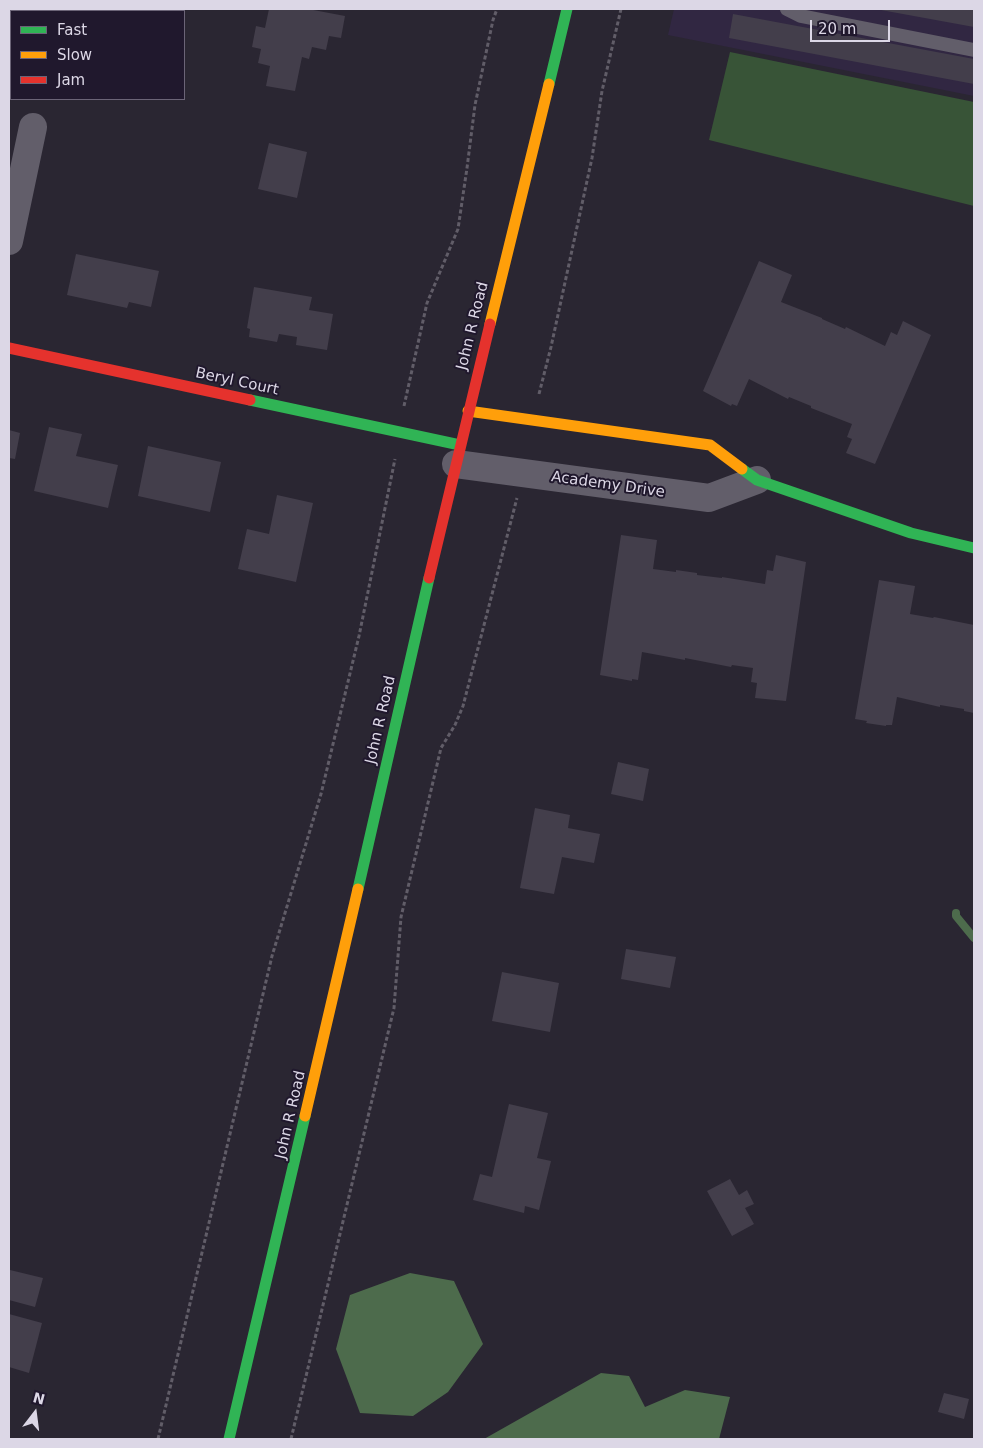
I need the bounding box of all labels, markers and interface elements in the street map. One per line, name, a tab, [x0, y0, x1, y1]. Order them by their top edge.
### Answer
legend	[10, 10, 185, 100]
scale bar	[813, 10, 893, 42]
text: 20 m	[818, 20, 856, 38]
text: Fast	[57, 21, 87, 39]
text: Slow	[57, 46, 92, 64]
text: Jam	[57, 71, 85, 89]
street label: John R Road	[453, 280, 493, 372]
street label: Beryl Court	[194, 364, 280, 400]
street label: Academy Drive	[550, 468, 666, 502]
street label: John R Road	[362, 674, 400, 766]
street label: John R Road	[272, 1069, 310, 1161]
north arrow	[10, 1388, 60, 1438]
text: N	[31, 1389, 47, 1408]

